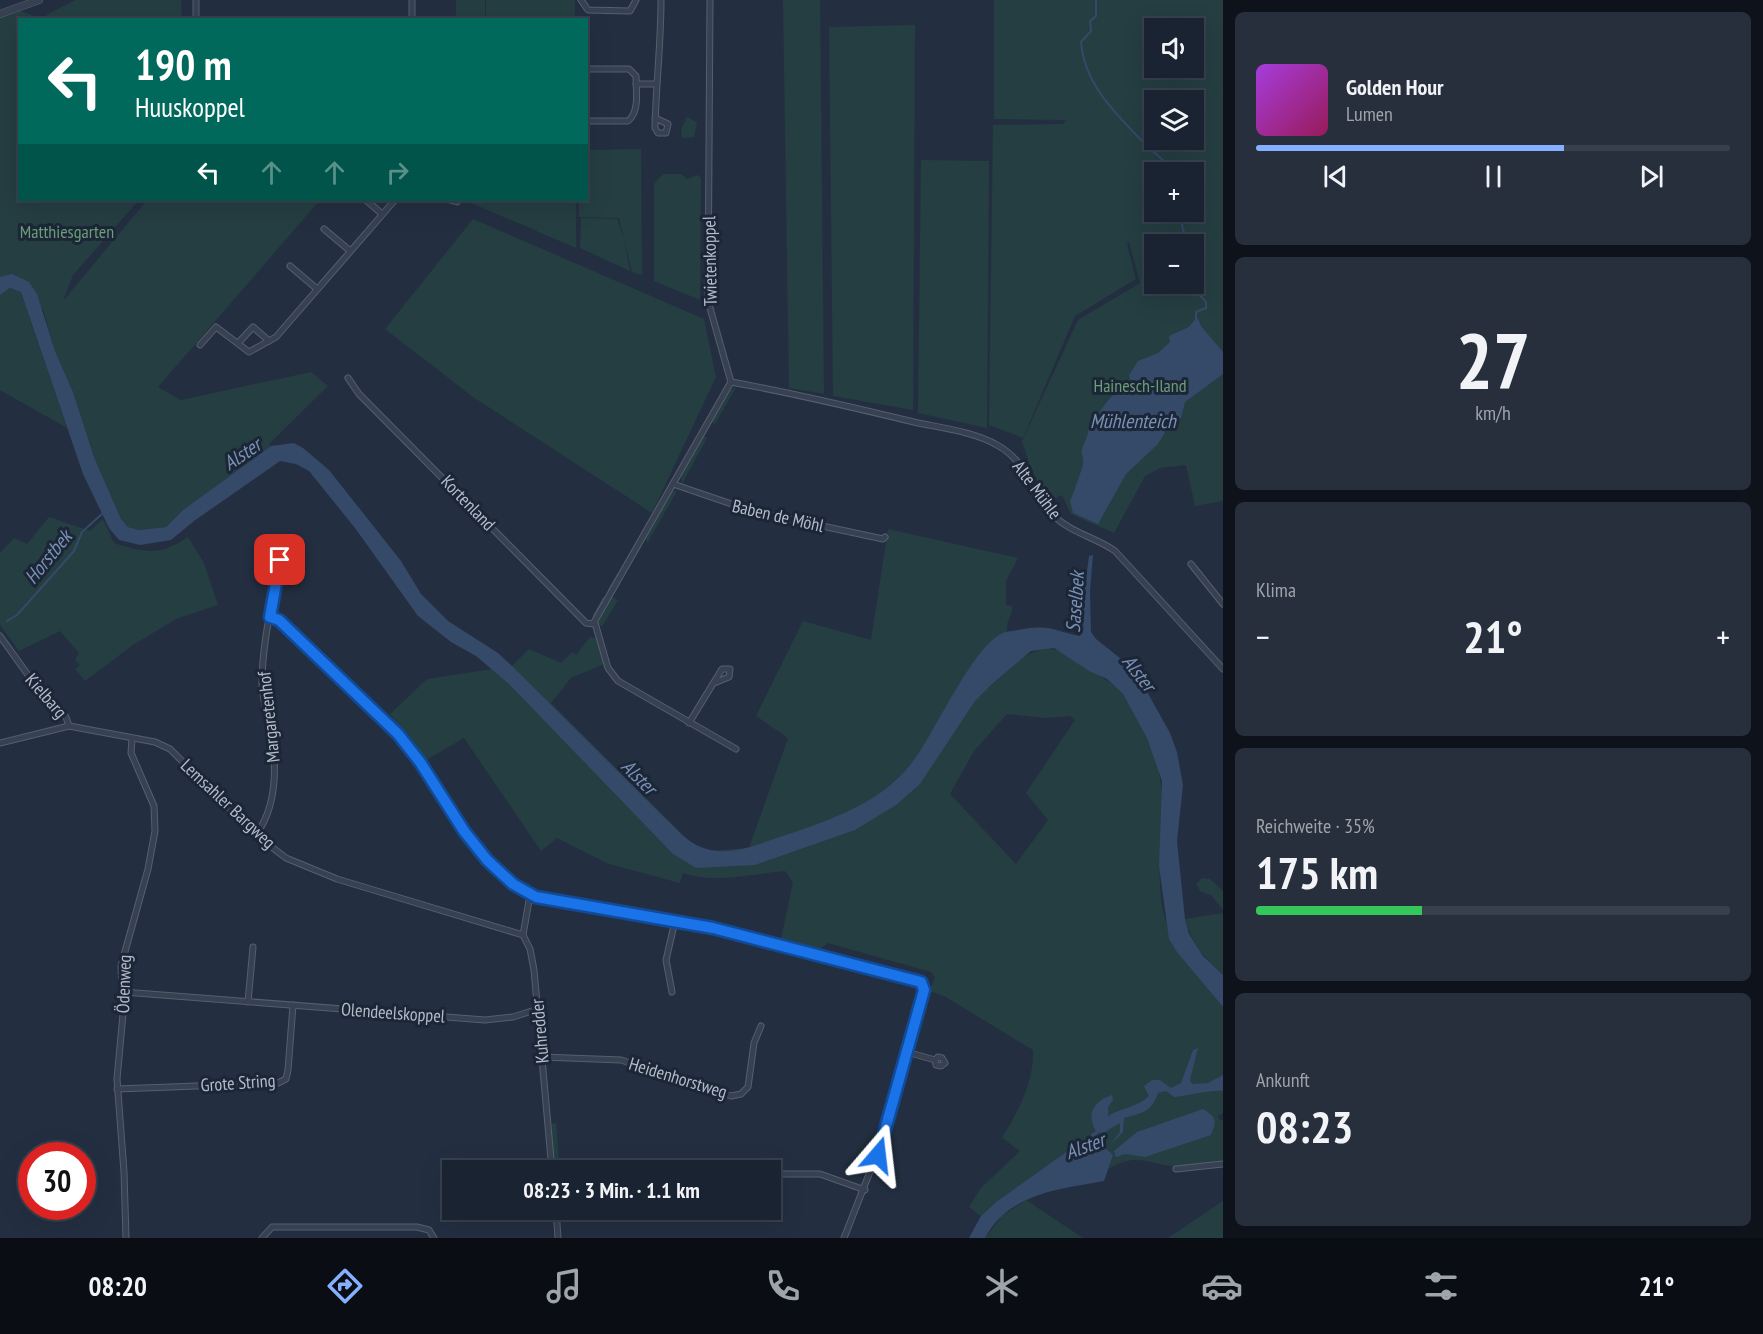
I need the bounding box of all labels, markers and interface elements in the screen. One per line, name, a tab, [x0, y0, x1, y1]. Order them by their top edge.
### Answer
map controls	[1144, 18, 1204, 294]
button: sound	[1144, 18, 1204, 78]
text: 190 m	[135, 37, 232, 92]
icon: left	[36, 42, 114, 120]
text: Golden Hour	[1346, 73, 1444, 101]
text: Huuskoppel	[135, 90, 245, 124]
button: layers	[1144, 90, 1204, 150]
text: Lumen	[1346, 101, 1393, 127]
icon: left	[192, 156, 225, 189]
icon: ahead	[255, 156, 288, 189]
icon: ahead	[318, 156, 351, 189]
icon: right	[381, 156, 414, 189]
icon: previous	[1319, 160, 1352, 193]
icon: pause	[1477, 160, 1510, 193]
icon: next	[1635, 160, 1668, 193]
button: +	[1144, 162, 1204, 222]
street label: Twietenkoppel	[697, 215, 722, 306]
park label: Matthiesgarten	[20, 220, 114, 243]
button: −	[1144, 234, 1204, 294]
text: 27	[1456, 310, 1530, 411]
park label: Hainesch-Iland	[1093, 374, 1187, 397]
text: km/h	[1475, 400, 1511, 426]
water label: Mühlenteich	[1090, 408, 1177, 434]
water label: Alster	[218, 431, 268, 476]
street label: Alte Mühle	[1008, 456, 1067, 524]
street label: Kortenland	[436, 470, 500, 535]
street label: Baben de Möhl	[730, 494, 827, 537]
water label: Horstbek	[18, 523, 79, 589]
pin	[254, 534, 305, 585]
icon: arrive	[263, 543, 296, 576]
water label: Saselbek	[1060, 568, 1090, 633]
text: Klima	[1256, 577, 1296, 603]
text: 21°	[1463, 607, 1523, 665]
text: −	[1256, 615, 1270, 658]
text: +	[1716, 615, 1730, 658]
water label: Alster	[1116, 649, 1163, 699]
street label: Kielbarg	[21, 668, 72, 723]
street label: Margaretenhof	[252, 669, 285, 764]
street label: Lemsahler Bargweg	[176, 754, 281, 853]
water label: Alster	[616, 754, 664, 802]
text: Reichweite · 35%	[1256, 813, 1375, 839]
text: 175 km	[1256, 843, 1378, 901]
street label: Ödenweg	[111, 954, 136, 1014]
street label: Olendeelskoppel	[340, 997, 447, 1028]
street label: Kuhredder	[525, 998, 554, 1064]
street label: Heidenhorstweg	[626, 1052, 730, 1103]
text: Ankunft	[1256, 1067, 1310, 1093]
street label: Grote String	[200, 1068, 276, 1097]
text: 08:23	[1256, 1097, 1353, 1155]
position arrow	[846, 1123, 910, 1187]
water label: Alster	[1062, 1126, 1111, 1165]
speed limit sign: 30	[18, 1142, 96, 1220]
text: 08:23 · 3 Min. · 1.1 km	[523, 1176, 700, 1204]
icon: directions	[324, 1265, 366, 1307]
icon: music	[543, 1265, 585, 1307]
icon: phone	[762, 1265, 804, 1307]
icon: climate	[981, 1265, 1023, 1307]
icon: car	[1201, 1265, 1243, 1307]
icon: filters	[1420, 1265, 1462, 1307]
text: 08:20	[89, 1269, 147, 1303]
text: 21°	[1639, 1269, 1674, 1303]

